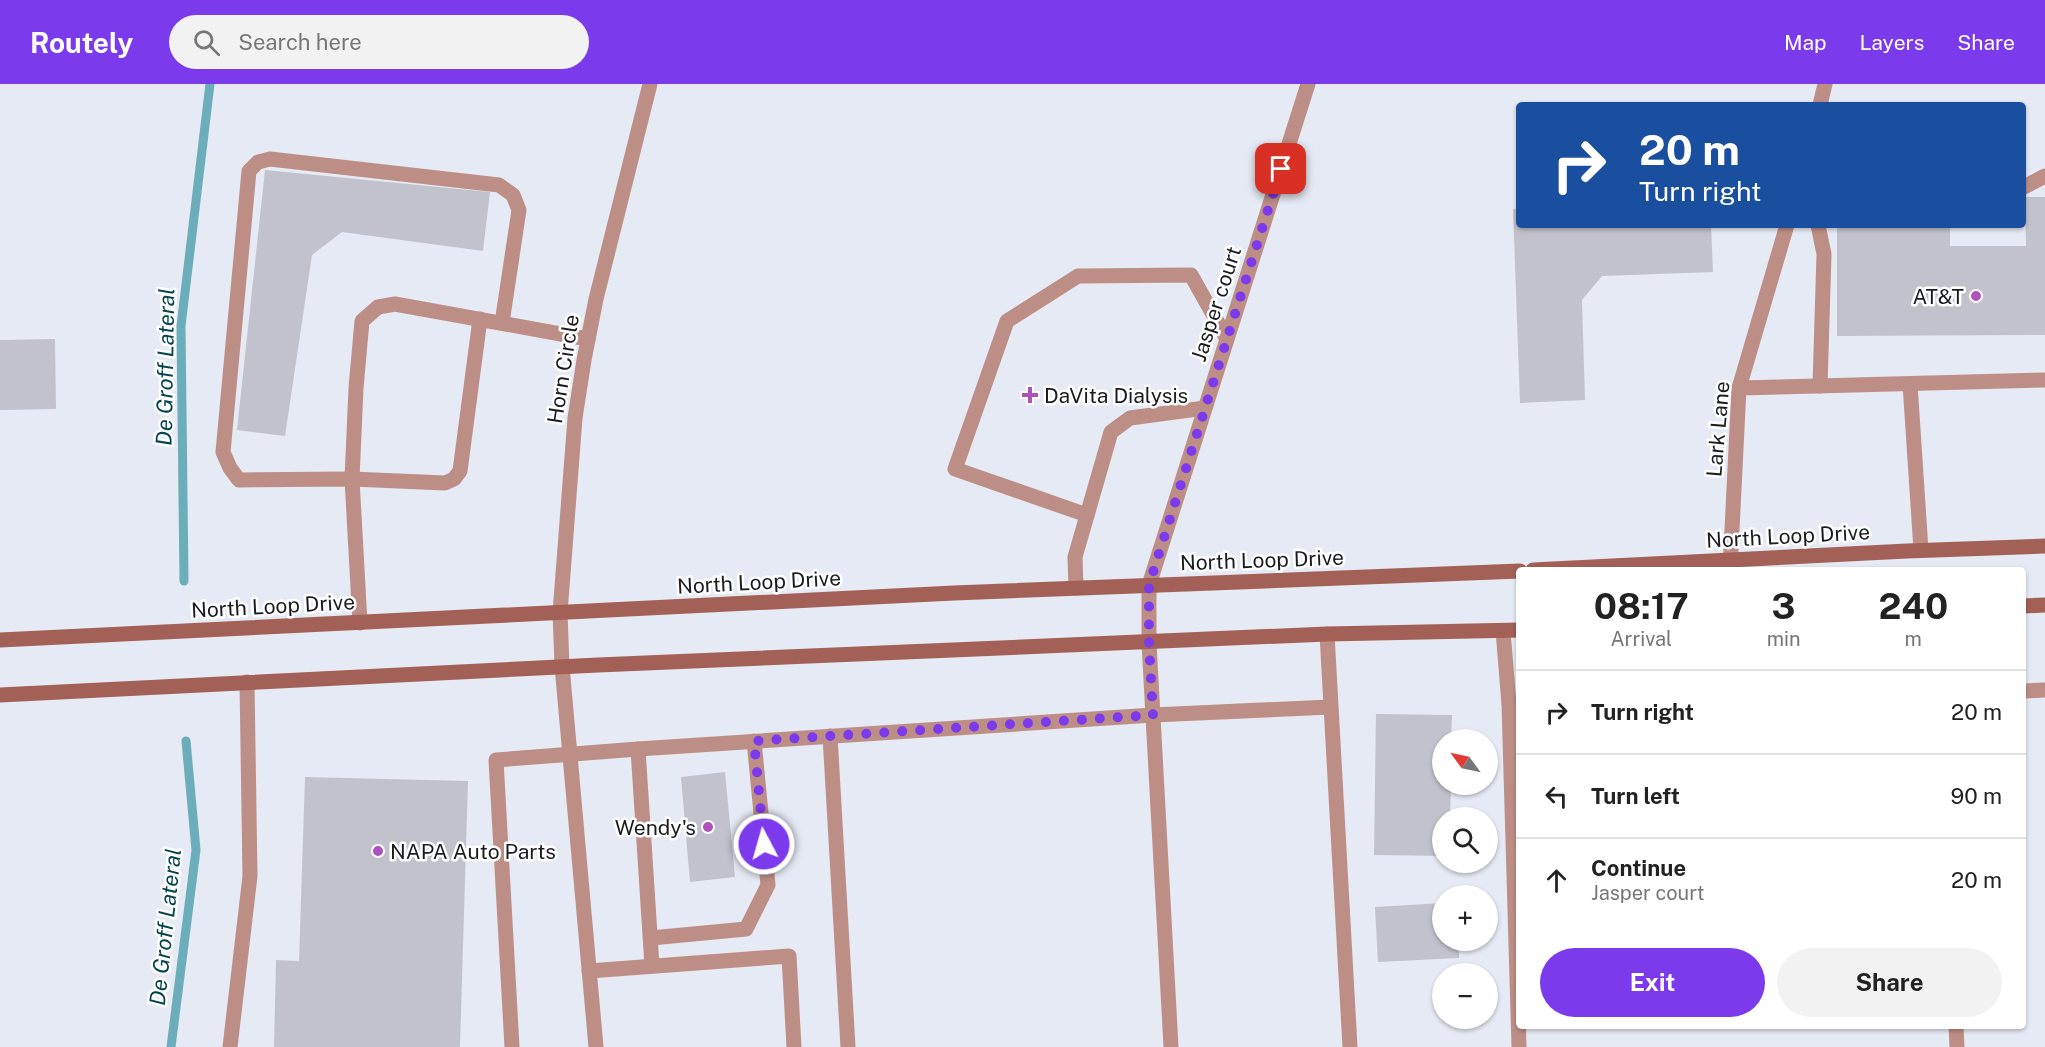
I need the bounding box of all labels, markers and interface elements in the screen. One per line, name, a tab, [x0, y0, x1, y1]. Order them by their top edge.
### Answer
search box	[169, 15, 589, 69]
text: Routely	[30, 26, 133, 59]
icon: search	[190, 26, 223, 59]
text: Search here	[238, 29, 362, 55]
text: Map	[1784, 30, 1827, 55]
text: Layers	[1860, 30, 1924, 55]
text: Share	[1957, 30, 2015, 55]
text: 20 m	[1639, 125, 1740, 174]
icon: right	[1540, 126, 1618, 204]
pin	[1255, 143, 1306, 194]
icon: arrive	[1264, 152, 1297, 185]
text: Turn right	[1639, 175, 1762, 207]
street label: Jasper court	[1186, 243, 1246, 365]
place label: AT&T	[1912, 284, 1964, 309]
water label: De Groff Lateral	[151, 288, 179, 446]
marker: AT&T	[1969, 289, 1983, 303]
street label: Horn Circle	[542, 313, 584, 425]
street label: Lark Lane	[1701, 380, 1735, 478]
place label: DaVita Dialysis	[1044, 383, 1188, 408]
marker: DaVita Dialysis	[1021, 386, 1039, 404]
street label: North Loop Drive	[1705, 519, 1871, 553]
street label: North Loop Drive	[1180, 545, 1344, 575]
street label: North Loop Drive	[676, 565, 842, 599]
text: 08:17	[1594, 585, 1689, 627]
text: 3	[1772, 585, 1796, 627]
text: 240	[1878, 585, 1948, 627]
street label: North Loop Drive	[190, 589, 356, 623]
text: Arrival	[1610, 627, 1672, 651]
text: min	[1767, 627, 1801, 651]
text: m	[1905, 627, 1922, 651]
icon: right	[1540, 696, 1573, 729]
text: Turn right	[1591, 699, 1694, 725]
text: 20 m	[1951, 699, 2002, 725]
north arrow	[1432, 729, 1498, 795]
map controls	[1432, 729, 1498, 1029]
icon: left	[1540, 780, 1573, 813]
text: Turn left	[1591, 783, 1680, 809]
text: 90 m	[1951, 783, 2002, 809]
button: search	[1432, 807, 1498, 873]
position arrow	[732, 812, 796, 876]
place label: Wendy's	[615, 815, 696, 840]
marker: Wendy's	[701, 820, 715, 834]
place label: NAPA Auto Parts	[390, 839, 556, 864]
marker: NAPA Auto Parts	[371, 844, 385, 858]
water label: De Groff Lateral	[144, 847, 186, 1007]
text: Continue	[1591, 855, 1686, 881]
icon: ahead	[1540, 864, 1573, 897]
text: 20 m	[1951, 867, 2002, 893]
text: Jasper court	[1591, 881, 1705, 905]
button: +	[1432, 885, 1498, 951]
button: Exit	[1540, 948, 1765, 1017]
button: Share	[1777, 948, 2002, 1017]
button: −	[1432, 963, 1498, 1029]

